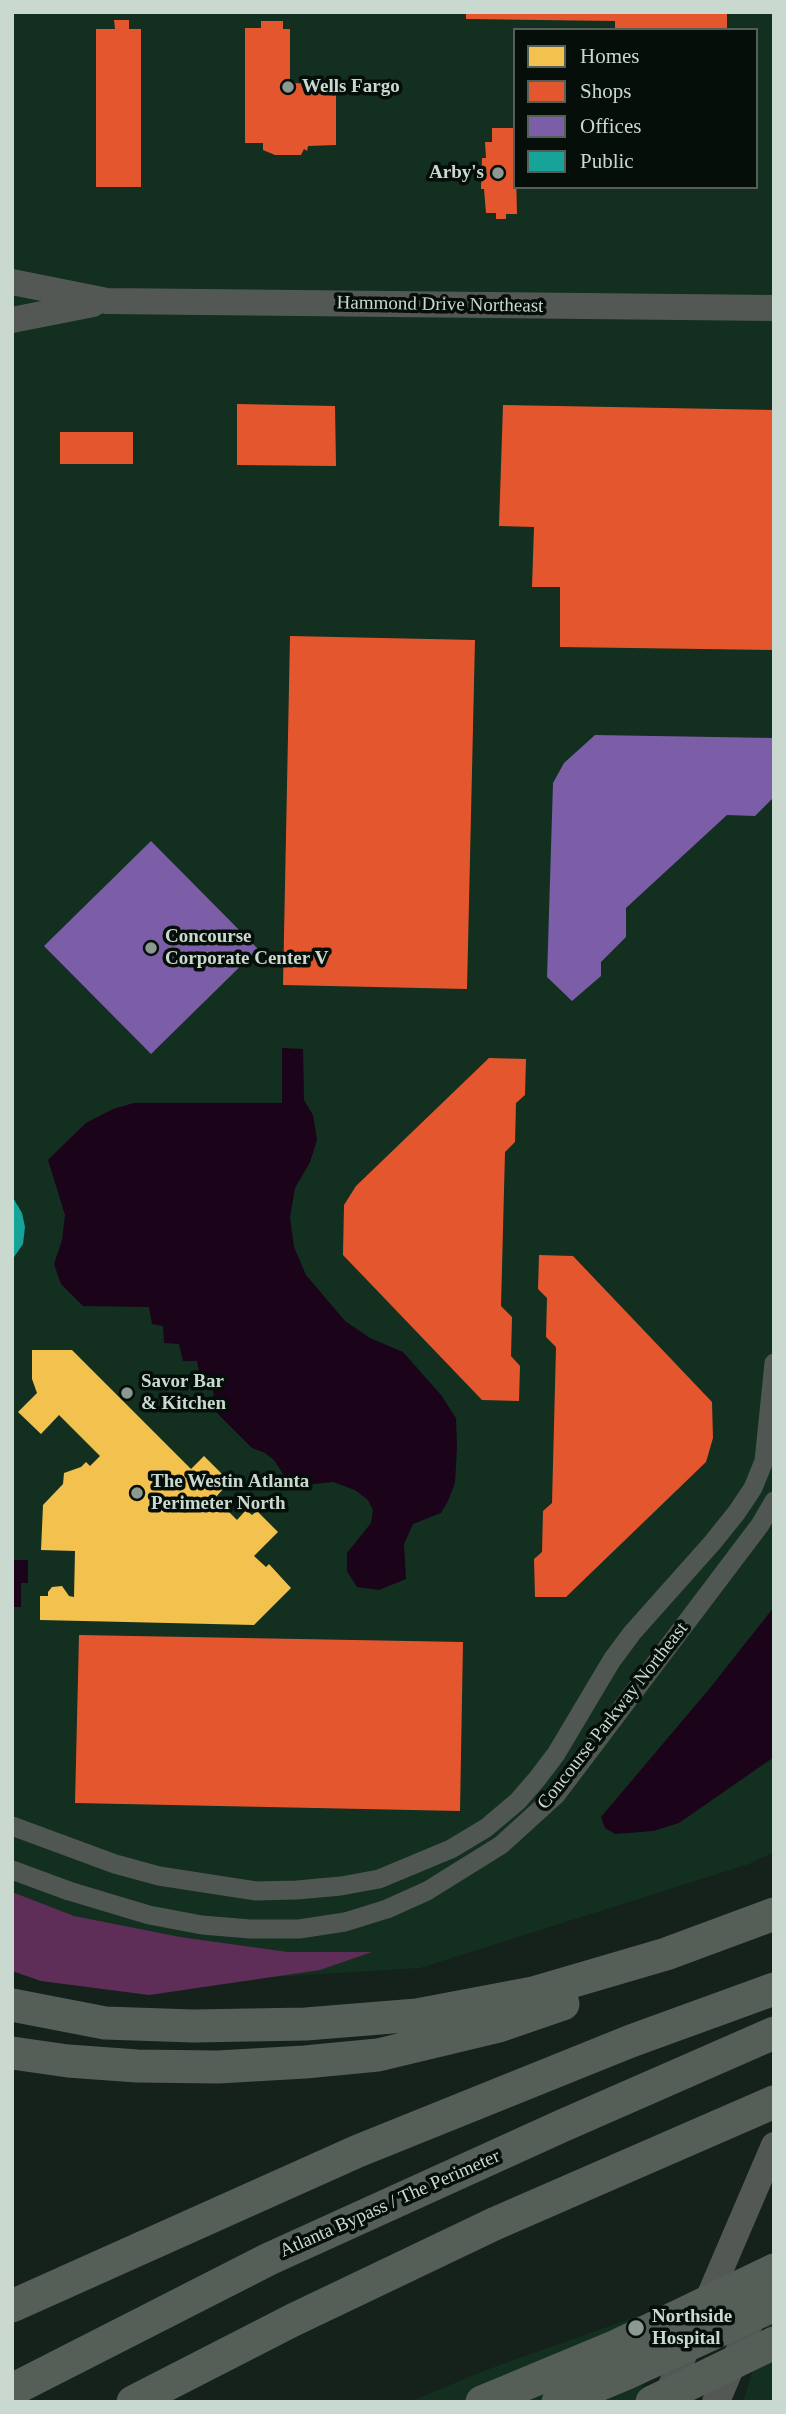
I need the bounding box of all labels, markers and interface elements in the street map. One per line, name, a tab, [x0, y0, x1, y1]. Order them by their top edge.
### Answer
legend	[513, 28, 758, 189]
text: Homes	[580, 44, 640, 68]
place label: Wells Fargo	[302, 76, 400, 98]
marker: Wells Fargo	[280, 79, 296, 95]
text: Shops	[580, 79, 631, 103]
text: Offices	[580, 114, 641, 138]
text: Public	[580, 149, 634, 173]
place label: Arby's	[429, 162, 484, 184]
marker: Arby's	[490, 165, 506, 181]
street label: Hammond Drive Northeast	[336, 292, 544, 318]
place label: Concourse Corporate Center V	[165, 926, 329, 970]
marker: Concourse Corporate Center V	[143, 940, 159, 956]
place label: Savor Bar & Kitchen	[141, 1371, 226, 1415]
marker: Savor Bar & Kitchen	[119, 1385, 135, 1401]
place label: The Westin Atlanta Perimeter North	[151, 1471, 309, 1515]
marker: The Westin Atlanta Perimeter North	[129, 1485, 145, 1501]
street label: Concourse Parkway Northeast	[533, 1618, 693, 1814]
street label: Atlanta Bypass / The Perimeter	[276, 2145, 504, 2263]
place label: Northside Hospital	[652, 2306, 732, 2350]
marker: Northside Hospital	[626, 2318, 646, 2338]

